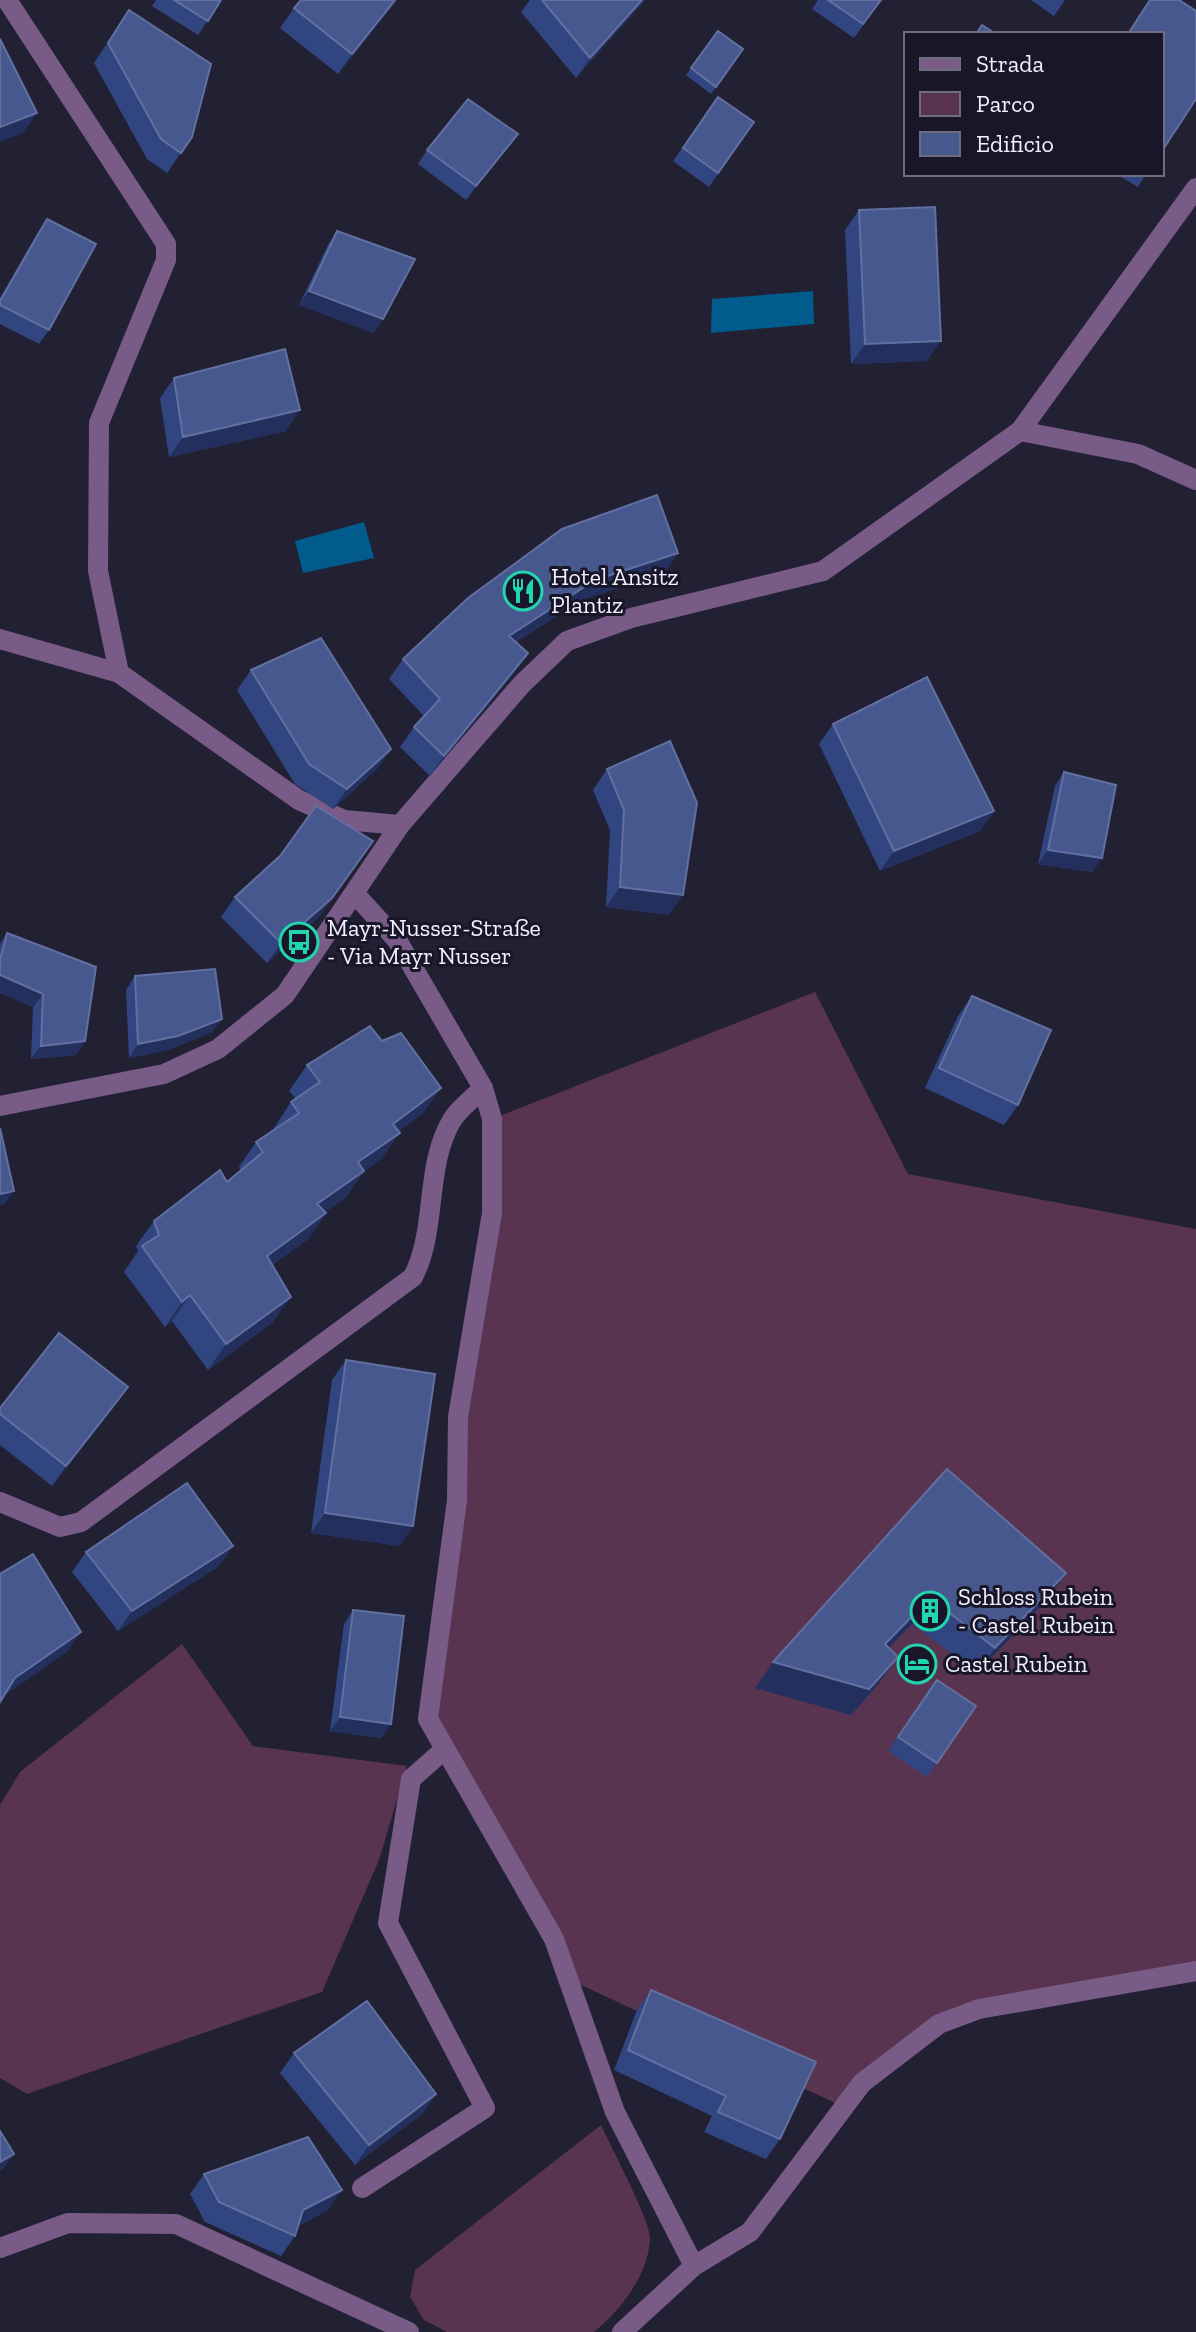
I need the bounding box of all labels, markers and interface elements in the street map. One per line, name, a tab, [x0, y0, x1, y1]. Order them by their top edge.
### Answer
legend	[904, 32, 1164, 176]
text: Strada	[976, 49, 1045, 78]
text: Parco	[976, 89, 1035, 118]
text: Edificio	[976, 129, 1054, 158]
place label: Hotel Ansitz Plantiz	[551, 562, 679, 619]
restaurant icon: Hotel Ansitz Plantiz	[502, 570, 544, 612]
place label: Mayr-Nusser-Straße - Via Mayr Nusser	[327, 913, 541, 970]
bus stop icon: Mayr-Nusser-Straße - Via Mayr Nusser	[278, 921, 320, 963]
place label: Schloss Rubein - Castel Rubein	[958, 1582, 1115, 1639]
building icon: Schloss Rubein - Castel Rubein	[909, 1590, 951, 1632]
hotel icon: Castel Rubein	[896, 1643, 938, 1685]
place label: Castel Rubein	[945, 1649, 1088, 1678]

